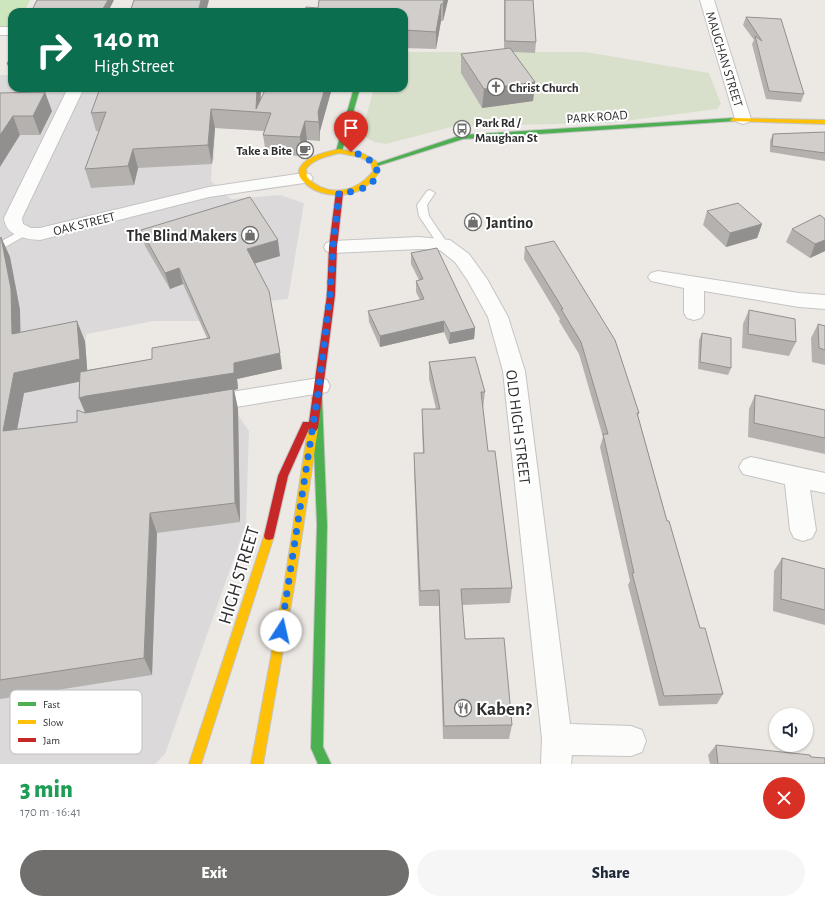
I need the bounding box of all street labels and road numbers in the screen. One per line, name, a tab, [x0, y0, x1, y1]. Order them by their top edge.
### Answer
street label: MAUGHAN STREET	[703, 10, 744, 109]
street label: PARK ROAD	[566, 109, 628, 126]
street label: OAK STREET	[52, 210, 117, 238]
street label: OLD HIGH STREET	[503, 369, 533, 485]
street label: HIGH STREET	[216, 524, 263, 627]

